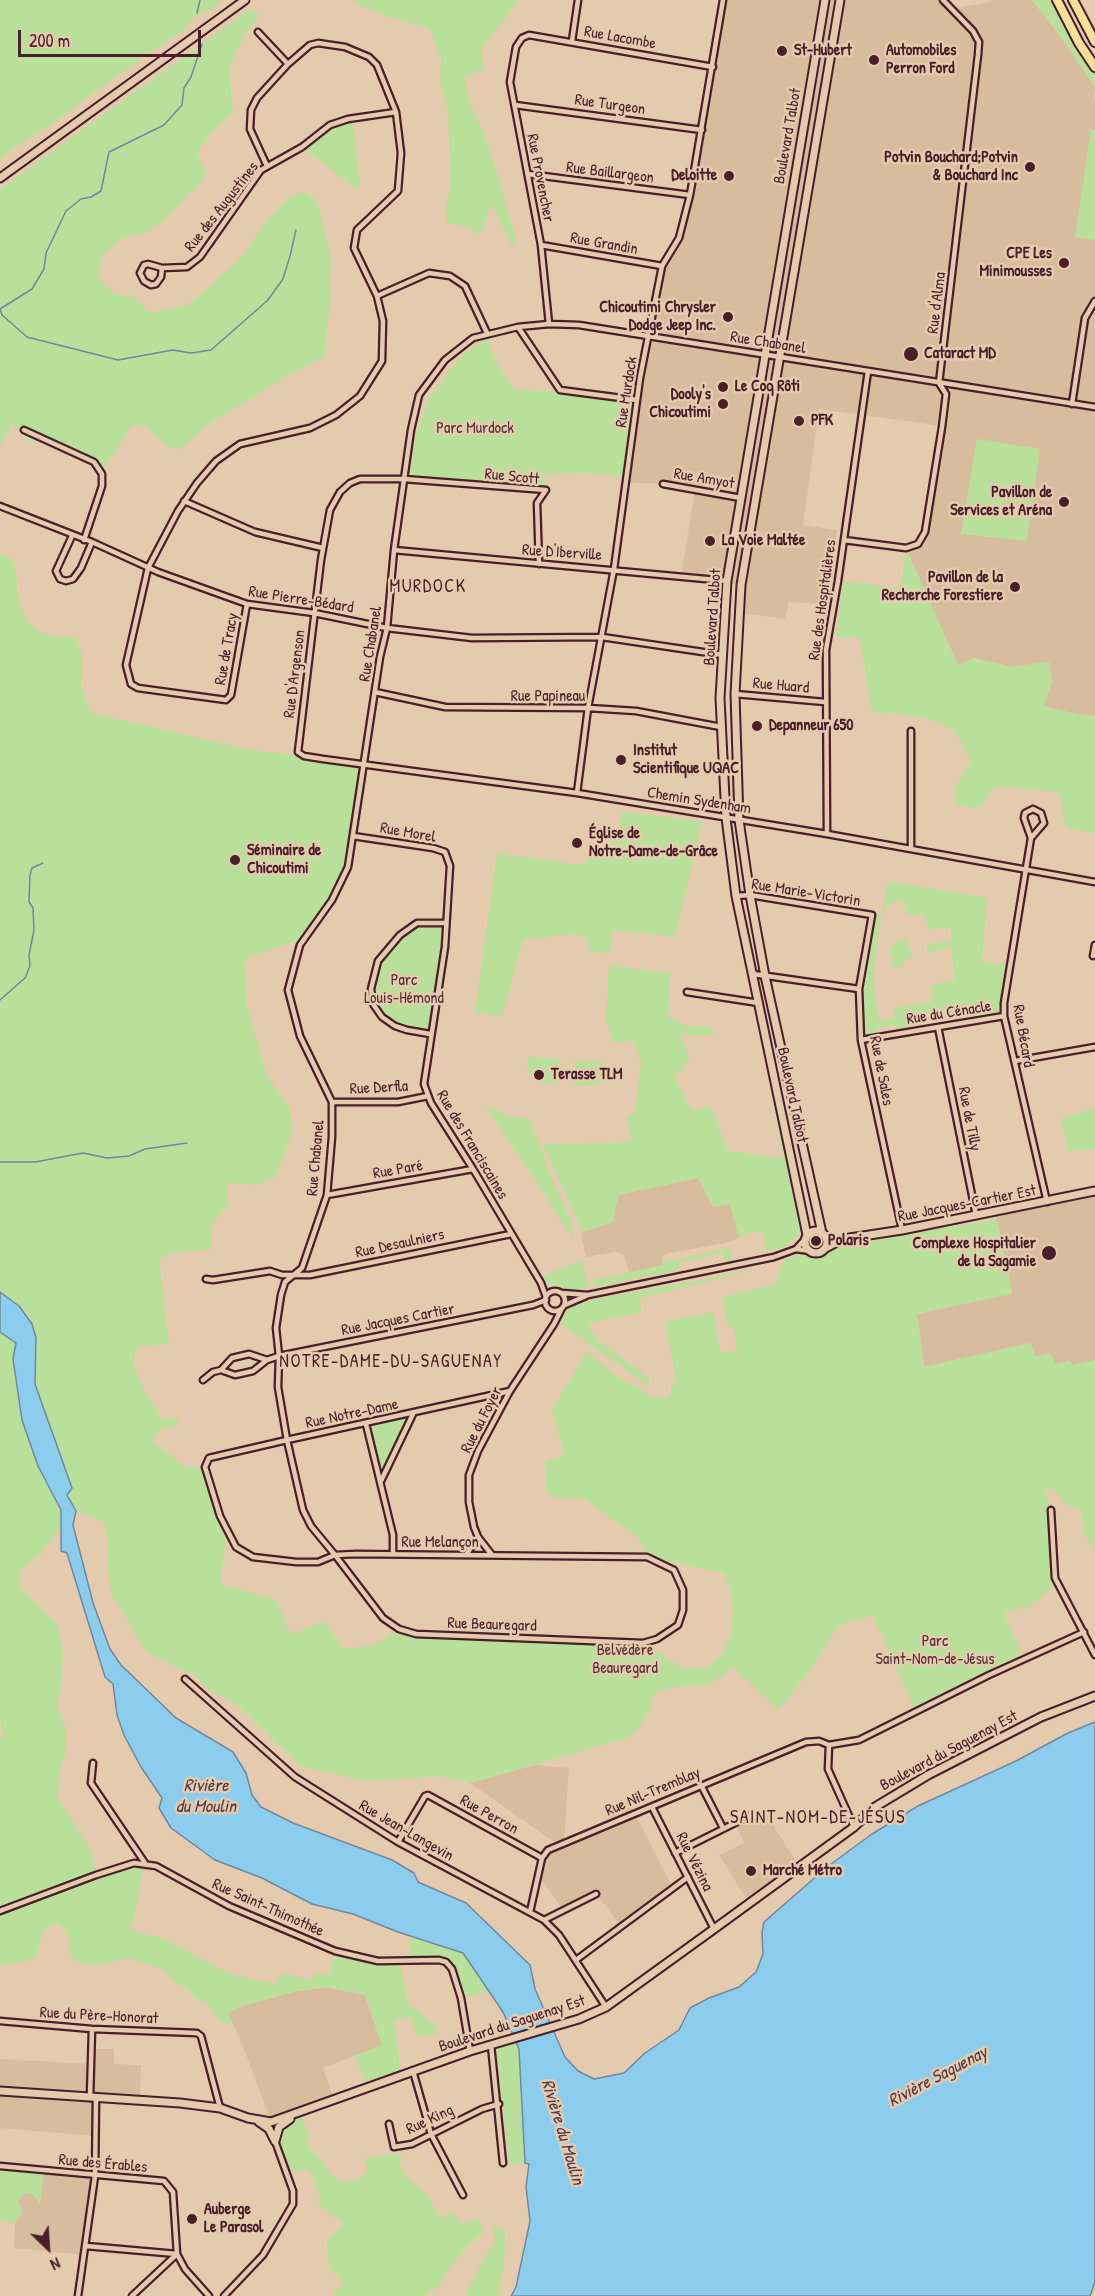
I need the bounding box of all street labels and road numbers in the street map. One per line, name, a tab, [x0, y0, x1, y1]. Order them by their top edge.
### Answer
street label: Rue Lacombe	[583, 22, 657, 54]
street label: Boulevard Talbot	[770, 87, 806, 185]
street label: Rue Turgeon	[574, 91, 646, 119]
street label: Rue Provencher	[522, 132, 558, 224]
street label: Rue des Augustines	[181, 158, 263, 256]
street label: Rue Baillargeon	[565, 158, 655, 188]
street label: Rue Grandin	[569, 229, 639, 259]
street label: Rue d'Alma	[924, 271, 950, 335]
street label: Rue Chabanel	[729, 328, 807, 358]
street label: Rue Murdock	[612, 355, 642, 429]
street label: Rue Amyot	[672, 464, 736, 494]
street label: Rue Scott	[484, 465, 540, 489]
street label: Rue des Hospitalières	[805, 539, 841, 661]
street label: Rue D'Iberville	[521, 541, 603, 565]
street label: Boulevard Talbot	[700, 568, 726, 666]
street label: Rue Pierre-Bédard	[247, 582, 355, 618]
street label: Rue Chabanel	[356, 605, 386, 683]
street label: Rue de Tracy	[211, 611, 243, 687]
street label: Rue D'Argenson	[280, 629, 310, 719]
street label: Rue Huard	[752, 674, 810, 698]
street label: Rue Papineau	[511, 687, 585, 707]
street label: Chemin Sydenham	[646, 783, 752, 819]
street label: Rue Morel	[379, 819, 437, 847]
street label: Rue Marie-Victorin	[750, 875, 862, 911]
street label: Rue du Cénacle	[905, 997, 993, 1029]
street label: Rue Bécard	[1008, 1003, 1038, 1069]
street label: Rue de Sales	[865, 1035, 897, 1107]
street label: Boulevard Talbot	[773, 1046, 811, 1144]
street label: Rue Derfla	[349, 1077, 409, 1099]
street label: Rue de Tilly	[953, 1085, 985, 1153]
street label: Rue des Franciscaines	[432, 1087, 512, 1203]
street label: Rue Chabanel	[303, 1119, 329, 1197]
street label: Rue Paré	[372, 1156, 424, 1184]
street label: Rue Jacques-Cartier Est	[896, 1181, 1038, 1227]
street label: Rue Desaulniers	[354, 1225, 446, 1263]
street label: Rue Jacques Cartier	[340, 1300, 456, 1340]
street label: Rue du Foyer	[457, 1384, 507, 1456]
street label: Rue Notre-Dame	[304, 1395, 400, 1433]
street label: Rue Melançon	[401, 1533, 479, 1553]
street label: Rue Beauregard	[447, 1614, 537, 1636]
street label: Boulevard du Saguenay Est	[877, 1707, 1021, 1795]
street label: Rue Nil-Tremblay	[603, 1763, 703, 1821]
street label: Rue Perron	[456, 1791, 522, 1839]
street label: Rue Jean-Langevin	[355, 1796, 457, 1866]
street label: Rue Vézina	[671, 1830, 717, 1894]
street label: Rue Saint-Thimothée	[209, 1875, 327, 1941]
street label: Boulevard du Saguenay Est	[436, 1991, 588, 2057]
street label: Rue du Père-Honorat	[39, 2003, 159, 2029]
street label: Rue King	[403, 2101, 457, 2139]
street label: Rue des Érables	[58, 2151, 148, 2177]

